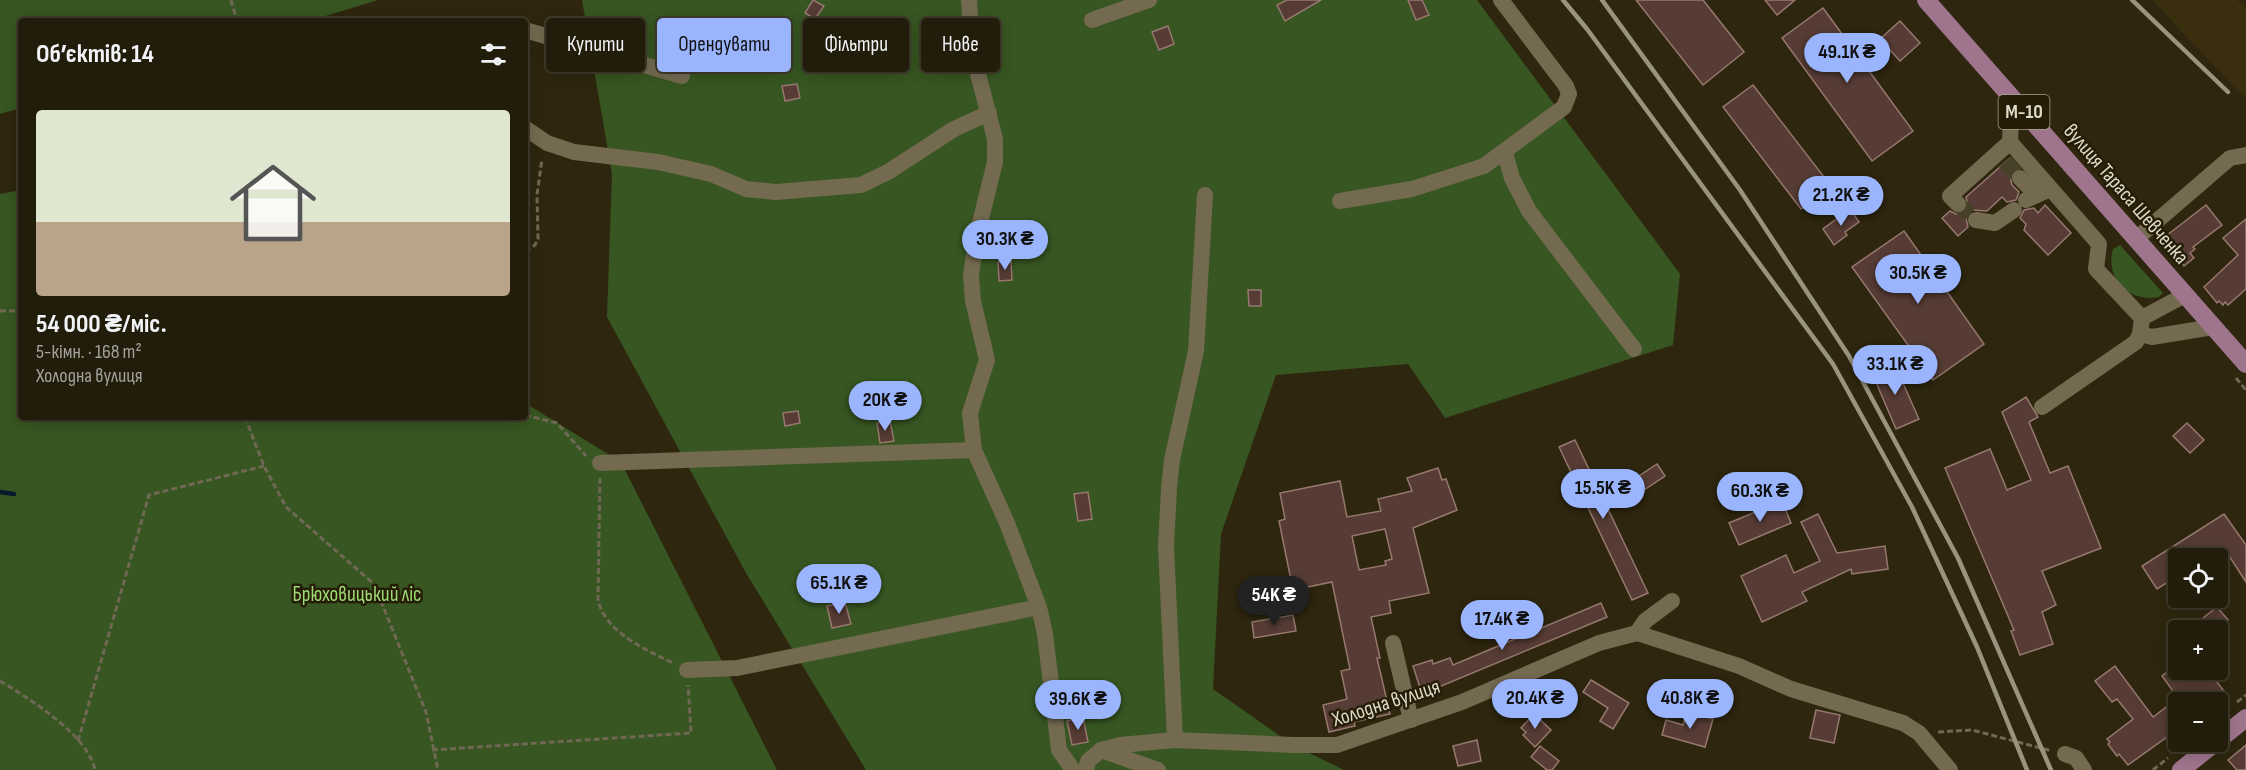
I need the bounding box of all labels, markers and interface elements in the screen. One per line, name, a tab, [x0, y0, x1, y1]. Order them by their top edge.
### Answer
chip: Купити	[546, 18, 645, 72]
chip: Орендувати	[657, 18, 791, 72]
chip: Фільтри	[803, 18, 909, 72]
chip: Нове	[921, 18, 1000, 72]
pin: 49.1K ₴	[1792, 33, 1902, 84]
icon: filters	[477, 38, 510, 71]
text: Об’єктів: 14	[36, 39, 154, 70]
text: 49.1K ₴	[1818, 40, 1876, 64]
road number: М-10	[1998, 95, 2050, 129]
street label: вулиця Тараса Шевченка	[2058, 119, 2194, 269]
icon: home	[219, 149, 327, 257]
pin: 21.2K ₴	[1786, 176, 1896, 227]
text: 21.2K ₴	[1812, 183, 1870, 207]
pin: 30.3K ₴	[950, 220, 1060, 271]
text: 30.3K ₴	[976, 227, 1034, 251]
pin: 30.5K ₴	[1863, 254, 1973, 305]
text: 30.5K ₴	[1889, 261, 1947, 285]
text: 54 000 ₴/міс.	[36, 309, 167, 340]
text: 5-кімн. · 168 m²	[36, 340, 142, 364]
pin: 33.1K ₴	[1840, 345, 1950, 396]
text: 33.1K ₴	[1867, 352, 1924, 376]
text: Холодна вулиця	[36, 364, 143, 388]
pin: 20K ₴	[843, 381, 927, 432]
text: 20K ₴	[863, 388, 907, 412]
pin: 15.5K ₴	[1548, 469, 1658, 520]
pin: 60.3K ₴	[1705, 472, 1815, 523]
text: 15.5K ₴	[1575, 476, 1631, 500]
text: 60.3K ₴	[1731, 479, 1789, 503]
map controls	[2168, 548, 2228, 752]
button: locate	[2168, 548, 2228, 608]
pin: 65.1K ₴	[784, 564, 894, 615]
text: 65.1K ₴	[810, 571, 868, 595]
pin: 54K ₴	[1232, 576, 1316, 627]
park label: Брюховицький ліс	[292, 582, 422, 607]
text: 54K ₴	[1252, 583, 1296, 607]
pin: 17.4K ₴	[1447, 600, 1557, 651]
text: 17.4K ₴	[1475, 607, 1529, 631]
button: +	[2168, 620, 2228, 680]
street label: Холодна вулиця	[1328, 674, 1443, 733]
pin: 20.4K ₴	[1480, 679, 1590, 730]
pin: 40.8K ₴	[1635, 679, 1745, 730]
pin: 39.6K ₴	[1023, 680, 1133, 731]
text: 20.4K ₴	[1506, 686, 1564, 710]
text: 40.8K ₴	[1661, 686, 1719, 710]
text: 39.6K ₴	[1049, 687, 1107, 711]
button: −	[2168, 692, 2228, 752]

